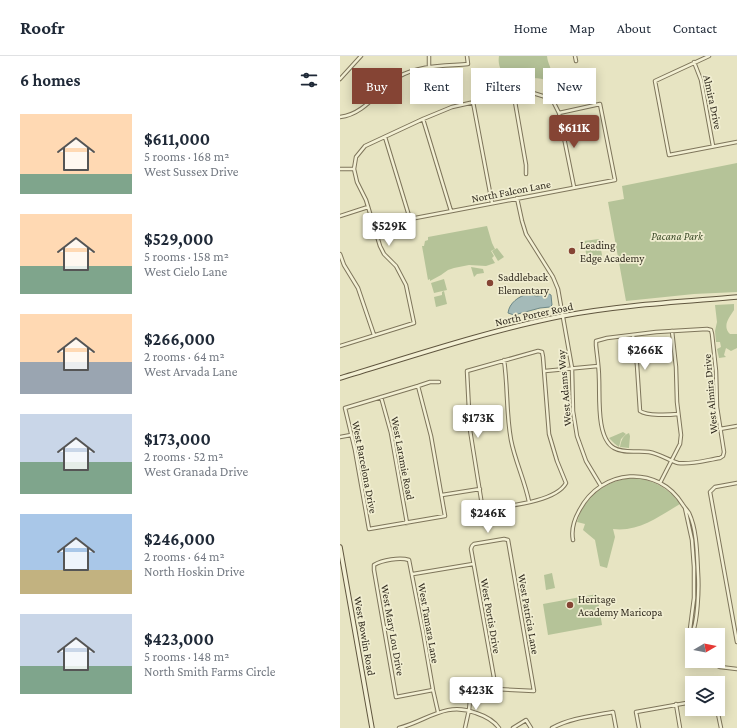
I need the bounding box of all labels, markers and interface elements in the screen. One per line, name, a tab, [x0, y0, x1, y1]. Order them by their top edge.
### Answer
text: Roofr	[20, 17, 65, 38]
text: Home	[514, 20, 547, 36]
text: Map	[569, 20, 595, 36]
text: About	[617, 20, 651, 36]
text: Contact	[673, 20, 717, 36]
chip: Buy	[352, 68, 402, 104]
chip: Rent	[410, 68, 463, 104]
chip: Filters	[471, 68, 535, 104]
chip: New	[543, 68, 596, 104]
icon: filters	[298, 69, 320, 91]
text: 6 homes	[20, 71, 80, 90]
street label: Almira Drive	[701, 74, 725, 131]
pin: $611K	[546, 115, 602, 149]
text: $611K	[558, 120, 590, 135]
icon: home	[52, 130, 100, 178]
text: $611,000	[144, 130, 210, 149]
text: 5 rooms · 168 m²	[144, 149, 229, 164]
text: West Sussex Drive	[144, 164, 239, 179]
street label: North Falcon Lane	[470, 177, 552, 205]
pin: $529K	[361, 213, 417, 247]
text: $529K	[372, 218, 406, 233]
icon: home	[52, 230, 100, 278]
text: $529,000	[144, 230, 214, 249]
park label: Pacana Park	[651, 230, 704, 242]
place label: Leading Edge Academy	[580, 239, 645, 265]
marker: Leading Edge Academy	[567, 246, 577, 256]
text: 5 rooms · 158 m²	[144, 249, 229, 264]
text: West Cielo Lane	[144, 264, 227, 279]
place label: Saddleback Elementary	[498, 271, 550, 297]
marker: Saddleback Elementary	[485, 278, 495, 288]
street label: North Porter Road	[494, 300, 574, 328]
icon: home	[52, 330, 100, 378]
text: $266,000	[144, 330, 215, 349]
pin: $266K	[617, 337, 673, 371]
text: $266K	[627, 342, 663, 357]
street label: West Adams Way	[555, 348, 574, 427]
text: 2 rooms · 64 m²	[144, 349, 225, 364]
street label: West Almira Drive	[701, 353, 719, 434]
text: West Arvada Lane	[144, 364, 237, 379]
pin: $173K	[450, 405, 506, 439]
text: $173K	[462, 410, 494, 425]
street label: West Laramie Road	[389, 415, 417, 501]
street label: West Barcelona Drive	[350, 420, 380, 514]
icon: home	[52, 430, 100, 478]
text: $173,000	[144, 430, 211, 449]
text: 2 rooms · 52 m²	[144, 449, 223, 464]
text: West Granada Drive	[144, 464, 248, 479]
pin: $246K	[460, 500, 516, 534]
text: $246K	[470, 505, 506, 520]
icon: home	[52, 530, 100, 578]
text: $246,000	[144, 530, 215, 549]
text: 2 rooms · 64 m²	[144, 549, 225, 564]
text: North Hoskin Drive	[144, 564, 245, 579]
street label: West Patricia Lane	[516, 573, 542, 655]
street label: West Portis Drive	[478, 578, 504, 655]
street label: West Tamara Lane	[416, 582, 442, 664]
street label: West Mary Lou Drive	[378, 583, 407, 677]
place label: Heritage Academy Maricopa	[578, 593, 662, 619]
street label: West Bowlin Road	[352, 596, 378, 677]
marker: Heritage Academy Maricopa	[565, 600, 575, 610]
north arrow	[685, 628, 725, 668]
map controls	[685, 628, 725, 716]
icon: home	[52, 630, 100, 678]
text: $423,000	[144, 630, 214, 649]
text: 5 rooms · 148 m²	[144, 649, 229, 664]
text: North Smith Farms Circle	[144, 664, 276, 679]
button: layers	[685, 676, 725, 716]
pin: $423K	[448, 677, 504, 711]
text: $423K	[459, 682, 493, 697]

